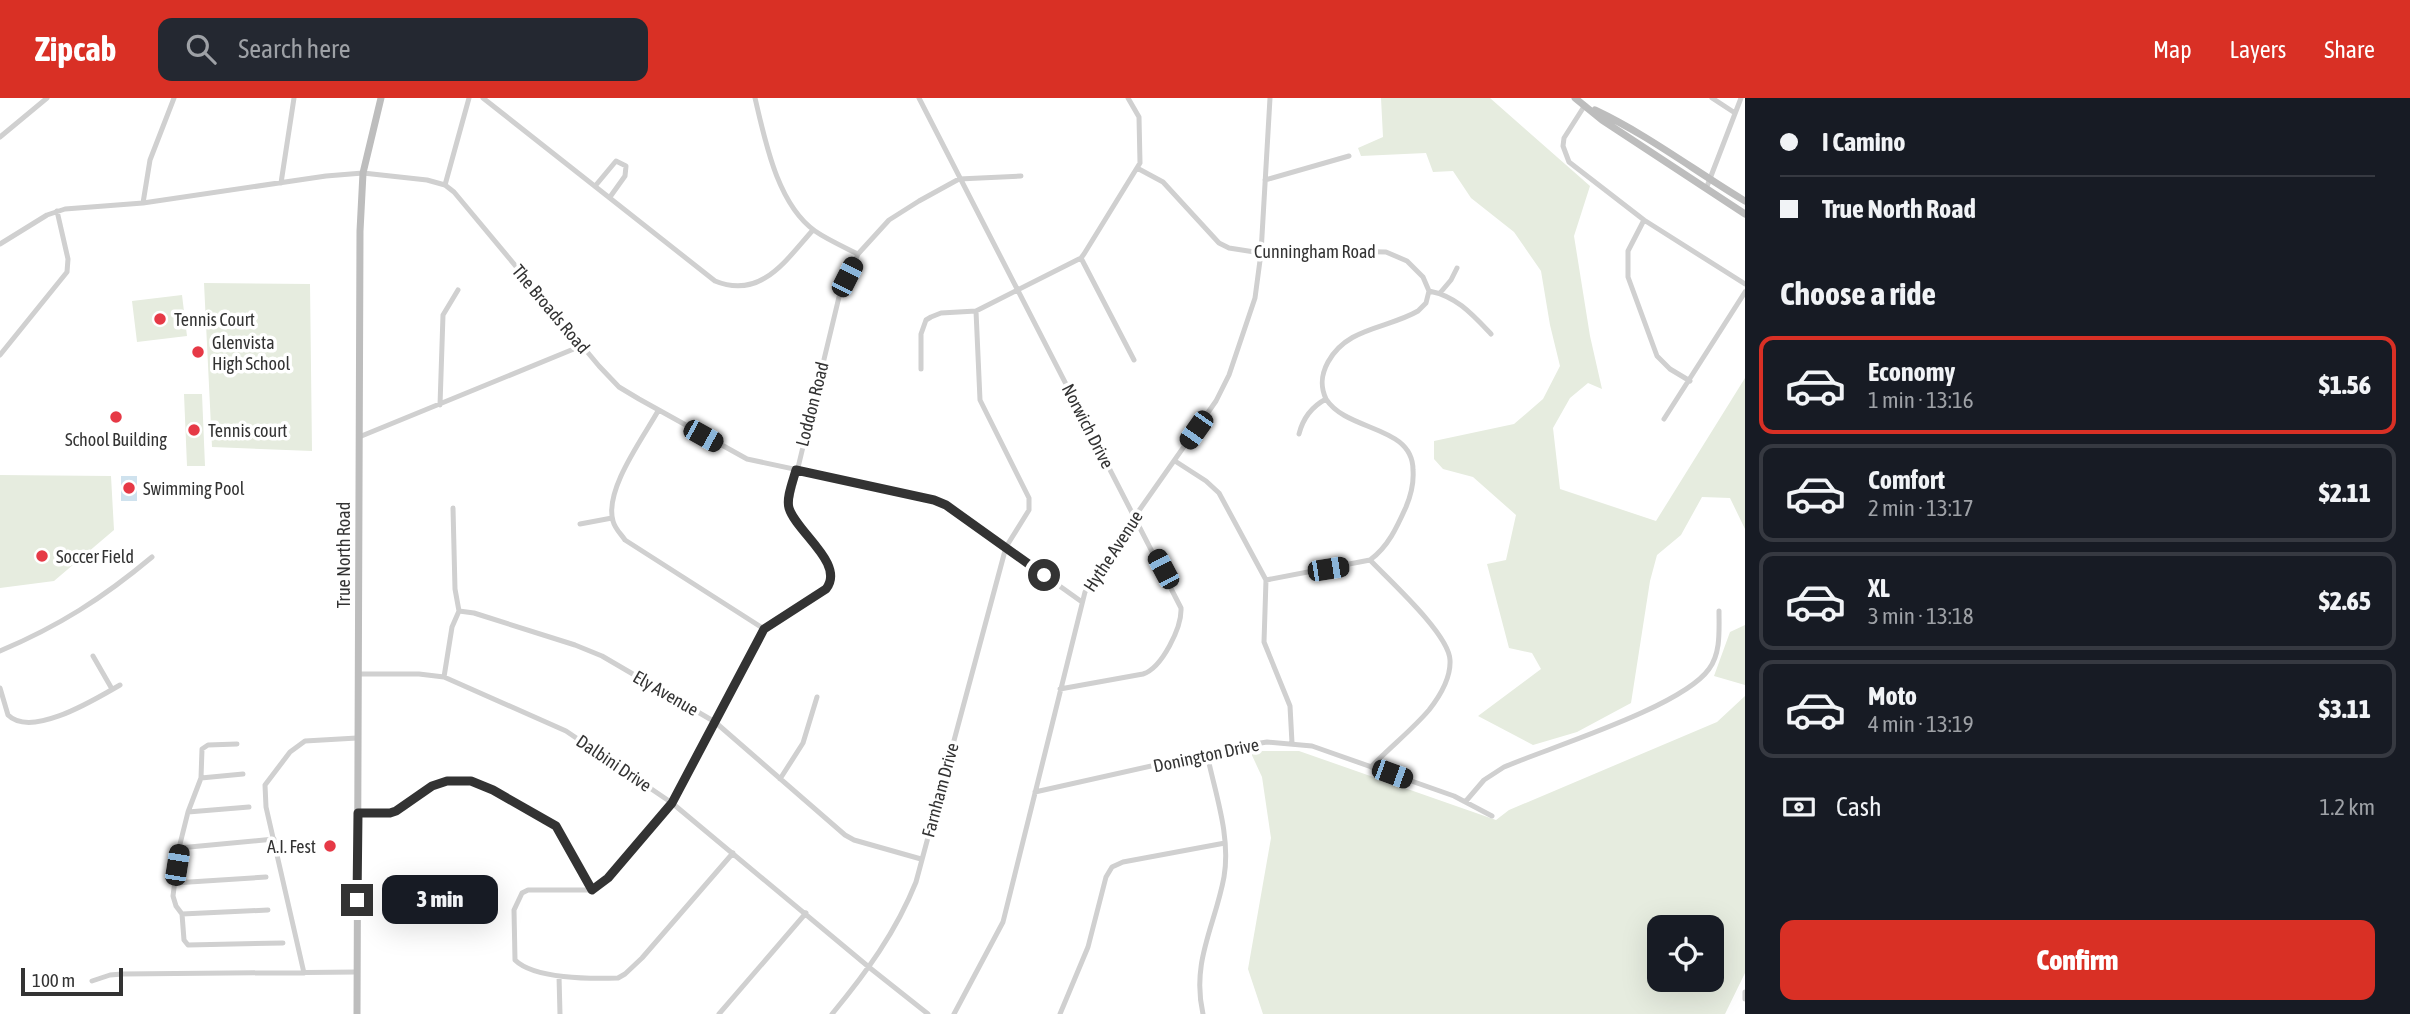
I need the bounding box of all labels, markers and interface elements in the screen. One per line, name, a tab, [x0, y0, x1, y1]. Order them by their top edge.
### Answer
search box	[158, 18, 648, 81]
text: Zipcab	[35, 30, 116, 68]
icon: search	[182, 30, 220, 68]
text: Search here	[238, 34, 350, 64]
text: Map	[2153, 36, 2192, 63]
text: Layers	[2230, 36, 2286, 63]
text: Share	[2324, 36, 2375, 63]
text: I Camino	[1822, 127, 1906, 157]
text: True North Road	[1822, 194, 1976, 224]
street label: Cunningham Road	[1254, 241, 1376, 262]
car	[829, 254, 866, 300]
street label: The Broads Road	[508, 260, 594, 358]
text: Choose a ride	[1780, 275, 1936, 312]
place label: Tennis Court	[174, 309, 255, 330]
marker: Tennis Court	[152, 311, 168, 327]
place label: Glenvista High School	[212, 332, 290, 374]
marker: Glenvista High School	[190, 344, 206, 360]
icon: car	[1784, 354, 1847, 417]
text: Economy	[1868, 357, 1955, 387]
street label: Loddon Road	[791, 359, 833, 449]
text: $1.56	[2319, 370, 2371, 400]
street label: Norwich Drive	[1058, 380, 1118, 472]
text: 1 min · 13:16	[1868, 387, 1974, 413]
car	[1176, 407, 1217, 453]
marker: School Building	[108, 409, 124, 425]
car	[680, 417, 727, 455]
place label: Tennis court	[208, 420, 288, 441]
marker: Tennis court	[186, 422, 202, 438]
place label: School Building	[65, 429, 167, 450]
icon: car	[1784, 462, 1847, 525]
text: Comfort	[1868, 465, 1945, 495]
place label: Swimming Pool	[143, 478, 245, 499]
text: $2.11	[2319, 478, 2371, 508]
marker: Swimming Pool	[121, 480, 137, 496]
text: 2 min · 13:17	[1868, 495, 1974, 521]
street label: True North Road	[333, 502, 354, 608]
street label: Hythe Avenue	[1079, 507, 1147, 595]
place label: Soccer Field	[56, 546, 134, 567]
car	[1144, 546, 1183, 592]
marker: Soccer Field	[34, 548, 50, 564]
car	[1306, 555, 1351, 583]
route start	[1028, 559, 1060, 591]
icon: car	[1784, 570, 1847, 633]
text: XL	[1868, 573, 1890, 603]
text: $2.65	[2319, 586, 2371, 616]
text: 3 min · 13:18	[1868, 603, 1974, 629]
street label: Ely Avenue	[630, 666, 702, 720]
icon: car	[1784, 678, 1847, 741]
text: Moto	[1868, 681, 1917, 711]
text: $3.11	[2319, 694, 2371, 724]
text: 4 min · 13:19	[1868, 711, 1974, 737]
street label: Dalbini Drive	[572, 730, 656, 796]
street label: Donington Drive	[1151, 734, 1261, 776]
street label: Farnham Drive	[917, 741, 963, 839]
car	[1369, 757, 1416, 791]
icon: cash	[1780, 788, 1818, 826]
text: Cash	[1836, 792, 1882, 822]
text: 1.2 km	[2319, 794, 2375, 820]
place label: A.I. Fest	[267, 836, 316, 857]
marker: A.I. Fest	[322, 838, 338, 854]
car	[164, 843, 191, 887]
callout: 3 min	[382, 876, 497, 924]
route end	[341, 884, 373, 916]
text: 3 min	[417, 886, 463, 912]
map controls	[1647, 915, 1724, 992]
button: locate	[1647, 915, 1724, 992]
button: Confirm	[1780, 920, 2375, 1000]
scale bar	[21, 965, 122, 997]
text: 100 m	[32, 969, 75, 991]

